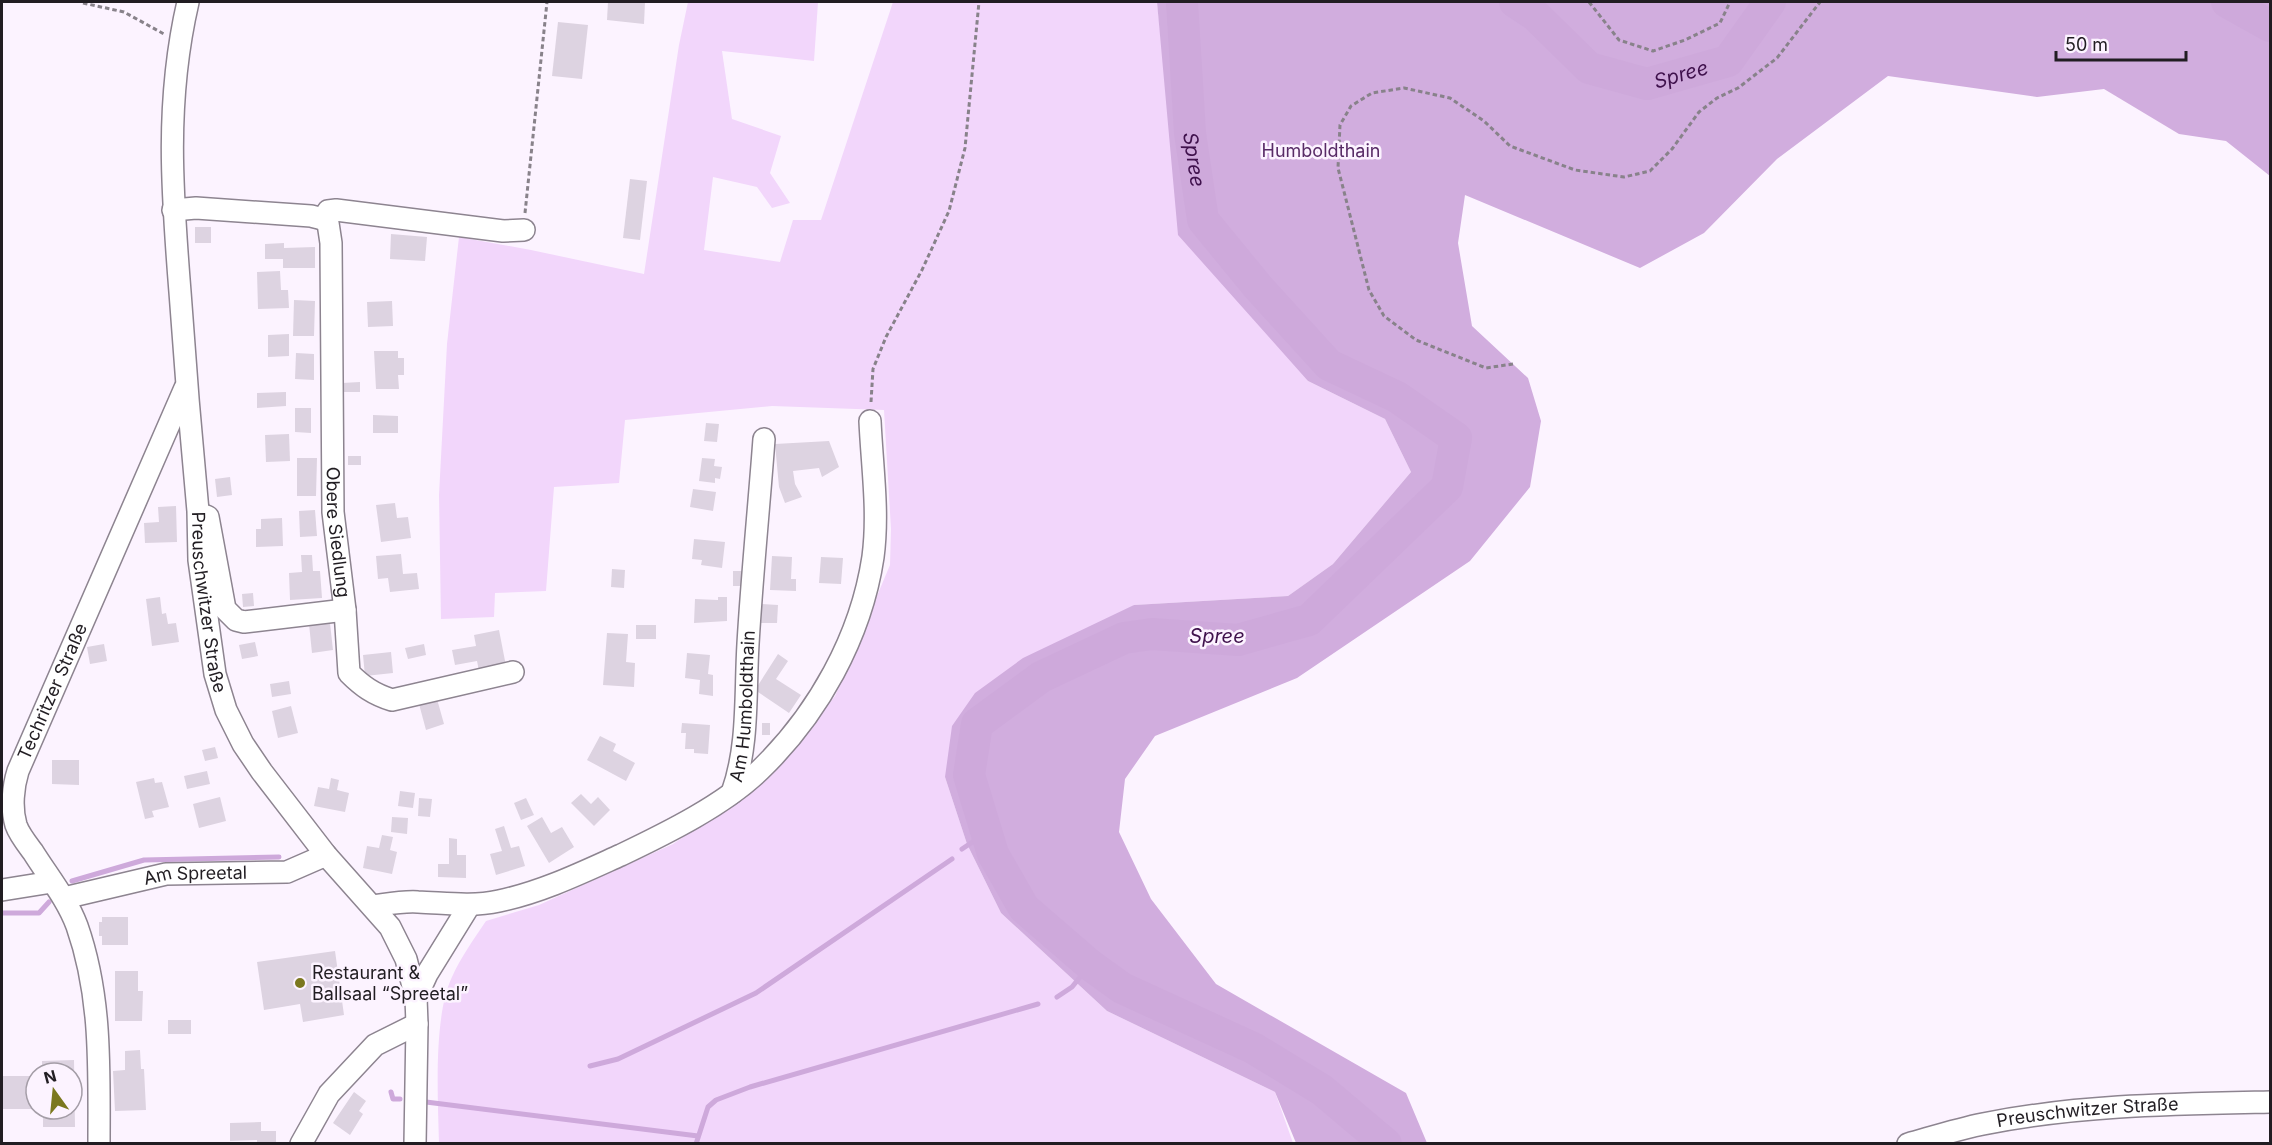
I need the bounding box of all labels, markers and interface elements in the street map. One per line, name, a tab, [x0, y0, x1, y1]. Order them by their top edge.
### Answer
scale bar	[2056, 24, 2186, 62]
text: 50 m	[2065, 34, 2108, 55]
water label: Spree	[1651, 55, 1711, 93]
water label: Spree	[1178, 130, 1210, 189]
park label: Humboldthain	[1262, 140, 1380, 161]
street label: Obere Siedlung	[323, 467, 354, 599]
street label: Preuschwitzer Straße	[188, 511, 231, 695]
street label: Techritzer Straße	[13, 620, 91, 763]
water label: Spree	[1189, 624, 1245, 648]
street label: Am Humboldthain	[725, 630, 759, 784]
street label: Am Spreetal	[141, 862, 247, 889]
place label: Restaurant & Ballsaal “Spreetal”	[312, 962, 468, 1004]
marker: Restaurant & Ballsaal “Spreetal”	[293, 976, 307, 990]
north arrow	[24, 1061, 84, 1121]
text: N	[42, 1065, 59, 1088]
street label: Preuschwitzer Straße	[1995, 1093, 2179, 1131]

